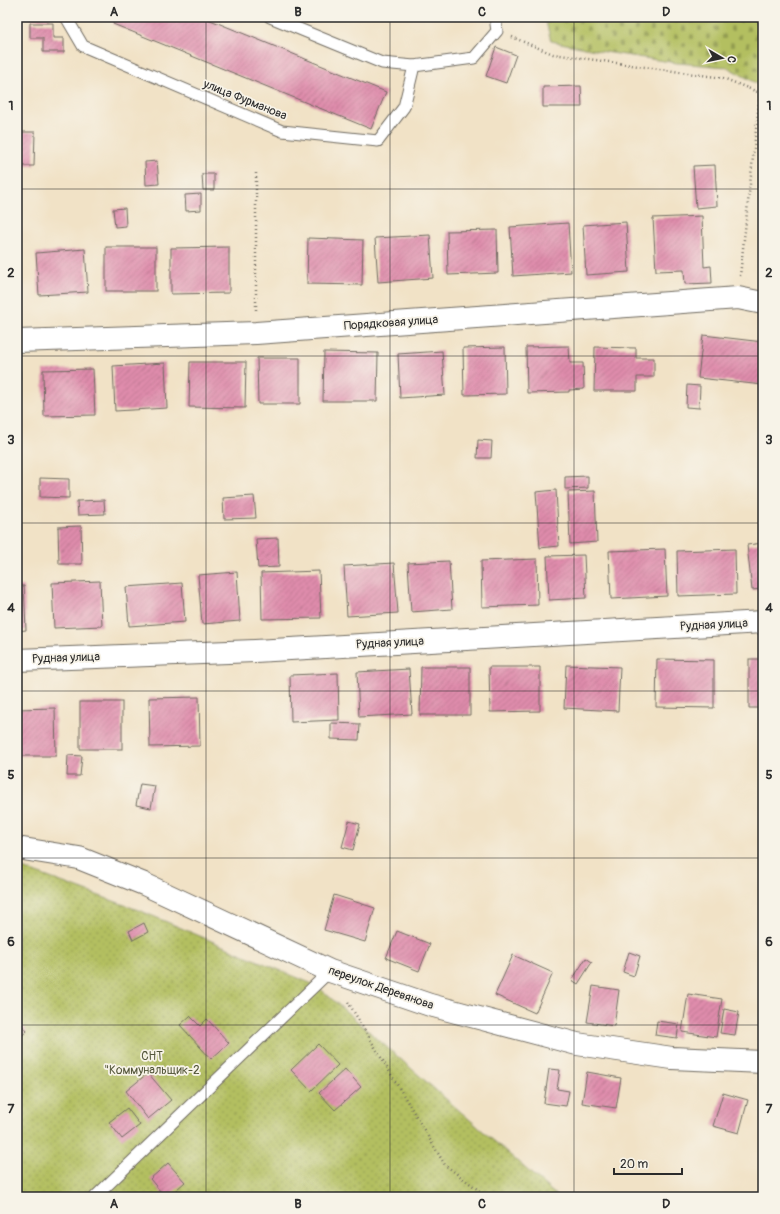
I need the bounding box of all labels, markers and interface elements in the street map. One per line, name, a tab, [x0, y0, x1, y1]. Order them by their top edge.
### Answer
text: A	[110, 4, 119, 20]
text: B	[294, 4, 302, 20]
text: C	[478, 4, 486, 20]
text: D	[662, 4, 670, 20]
north arrow	[702, 38, 742, 78]
text: С	[724, 55, 738, 64]
street label: улица Фурманова	[200, 76, 289, 124]
text: 1	[8, 98, 14, 114]
text: 1	[766, 98, 772, 114]
text: 2	[7, 265, 15, 281]
text: 2	[765, 265, 773, 281]
street label: Порядковая улица	[343, 312, 439, 334]
text: 3	[7, 432, 15, 448]
text: 3	[765, 432, 773, 448]
text: 4	[7, 600, 15, 616]
text: 4	[765, 600, 773, 616]
street label: Рудная улица	[680, 616, 749, 634]
street label: Рудная улица	[356, 634, 425, 652]
street label: Рудная улица	[32, 649, 101, 667]
text: 5	[7, 767, 15, 783]
text: 5	[765, 767, 773, 783]
text: 6	[7, 934, 15, 950]
text: 6	[765, 934, 773, 950]
street label: переулок Деревянова	[326, 963, 436, 1013]
park label: СНТ "Коммунальщик-2	[104, 1049, 200, 1078]
text: 7	[8, 1101, 15, 1117]
text: 7	[766, 1101, 773, 1117]
scale bar	[614, 1150, 682, 1176]
text: 20 m	[620, 1157, 649, 1172]
text: A	[110, 1196, 119, 1212]
text: B	[294, 1196, 302, 1212]
text: C	[478, 1196, 486, 1212]
text: D	[662, 1196, 670, 1212]

